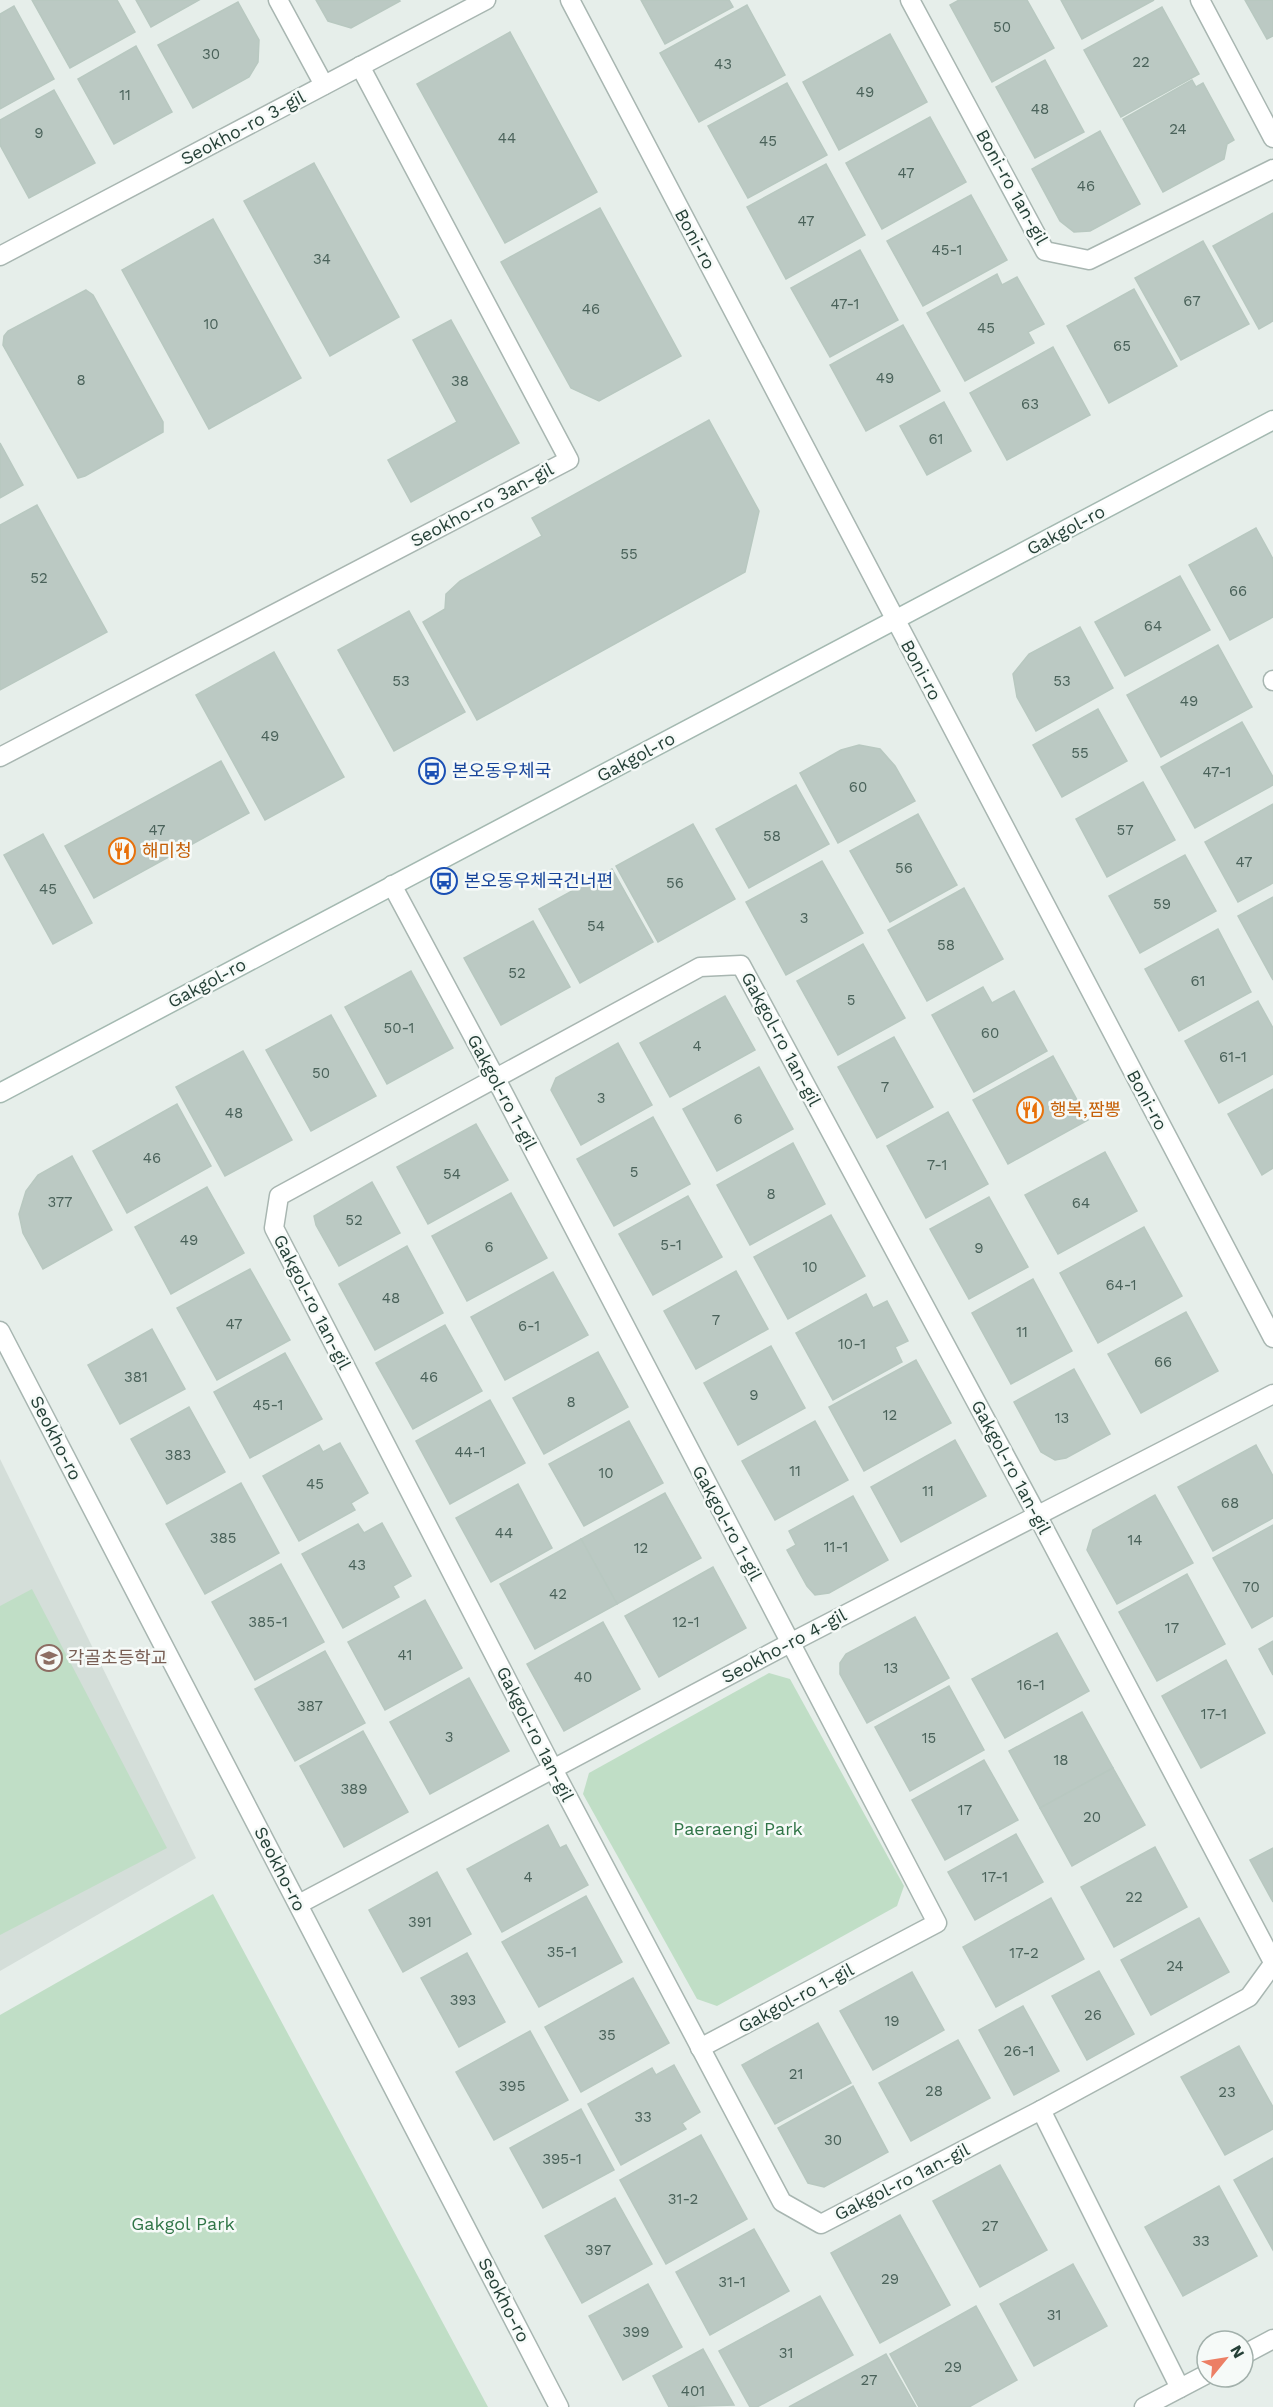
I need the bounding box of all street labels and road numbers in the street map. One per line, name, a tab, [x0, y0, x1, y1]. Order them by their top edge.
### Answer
street label: Seokho-ro 3-gil	[177, 86, 309, 169]
street label: Boni-ro 1an-gil	[972, 125, 1053, 249]
street label: Boni-ro	[671, 205, 720, 273]
street label: Seokho-ro 3an-gil	[407, 458, 557, 551]
street label: Gakgol-ro	[1023, 500, 1108, 559]
street label: Boni-ro	[897, 636, 946, 704]
street label: Gakgol-ro	[593, 727, 678, 786]
street label: Gakgol-ro	[164, 953, 249, 1012]
street label: Gakgol-ro 1an-gil	[737, 968, 826, 1110]
street label: Gakgol-ro 1-gil	[463, 1031, 542, 1153]
street label: Boni-ro	[1123, 1066, 1172, 1134]
street label: Gakgol-ro 1an-gil	[269, 1231, 356, 1373]
street label: Seokho-ro	[26, 1392, 87, 1483]
street label: Gakgol-ro 1an-gil	[967, 1396, 1056, 1538]
street label: Gakgol-ro 1-gil	[688, 1462, 767, 1584]
street label: Seokho-ro 4-gil	[718, 1604, 850, 1687]
street label: Gakgol-ro 1an-gil	[492, 1663, 579, 1805]
street label: Seokho-ro	[250, 1823, 311, 1914]
street label: Gakgol-ro 1-gil	[735, 1958, 857, 2037]
street label: Gakgol-ro 1an-gil	[831, 2138, 973, 2225]
street label: Seokho-ro	[474, 2254, 535, 2345]

